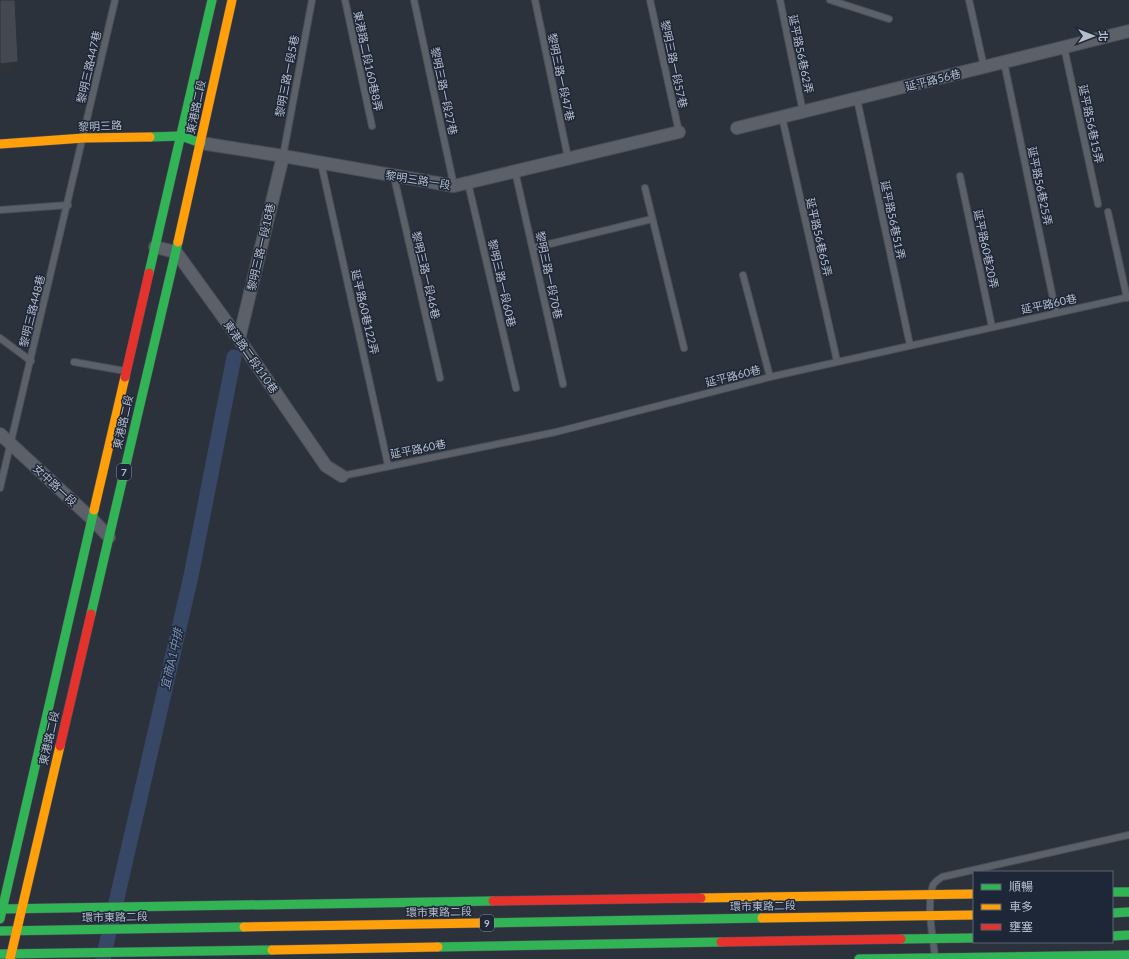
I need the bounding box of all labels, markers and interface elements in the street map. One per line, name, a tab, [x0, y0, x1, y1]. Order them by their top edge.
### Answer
street label: 東港路二段160巷8弄	[351, 9, 386, 112]
street label: 延平路56巷62弄	[787, 13, 816, 95]
north arrow	[1073, 16, 1113, 56]
street label: 黎明三路一段57巷	[659, 19, 690, 109]
street label: 黎明三路447巷	[74, 29, 103, 104]
text: 北	[1097, 31, 1110, 42]
street label: 黎明三路一段47巷	[546, 32, 577, 122]
street label: 黎明三路一段5巷	[272, 34, 301, 118]
street label: 黎明三路一段27巷	[429, 46, 460, 136]
street label: 延平路56巷	[904, 66, 962, 93]
street label: 東港路二段	[183, 79, 208, 135]
street label: 延平路56巷15弄	[1077, 83, 1106, 165]
street label: 黎明三路	[78, 118, 122, 133]
street label: 延平路56巷25弄	[1026, 145, 1055, 227]
street label: 黎明三路一段	[384, 168, 452, 191]
street label: 延平路56巷51弄	[879, 179, 908, 261]
street label: 延平路56巷65弄	[804, 196, 835, 278]
street label: 黎明三路一段18巷	[244, 202, 277, 292]
street label: 延平路60巷20弄	[972, 208, 1001, 290]
street label: 黎明三路一段46巷	[410, 230, 443, 320]
street label: 黎明三路一段70巷	[534, 230, 565, 320]
street label: 黎明三路一段60巷	[486, 238, 519, 328]
street label: 延平路60巷122弄	[349, 268, 382, 356]
street label: 黎明三路448巷	[16, 273, 47, 348]
street label: 延平路60巷	[1020, 291, 1078, 316]
street label: 東港路二段110巷	[222, 318, 281, 395]
street label: 延平路60巷	[704, 362, 762, 389]
street label: 東港路二段	[110, 394, 135, 450]
street label: 延平路60巷	[389, 437, 447, 460]
street label: 女中路一段	[31, 461, 80, 508]
road number: 7	[117, 464, 131, 480]
water label: 宜商A1中排	[157, 625, 186, 691]
street label: 東港路二段	[36, 710, 61, 766]
legend	[973, 871, 1113, 943]
text: 順暢	[1009, 879, 1033, 894]
street label: 環市東路二段	[730, 898, 796, 913]
text: 車多	[1009, 899, 1033, 914]
street label: 環市東路二段	[406, 904, 472, 919]
street label: 環市東路二段	[82, 909, 148, 924]
road number: 9	[480, 915, 494, 931]
text: 壅塞	[1009, 919, 1033, 934]

